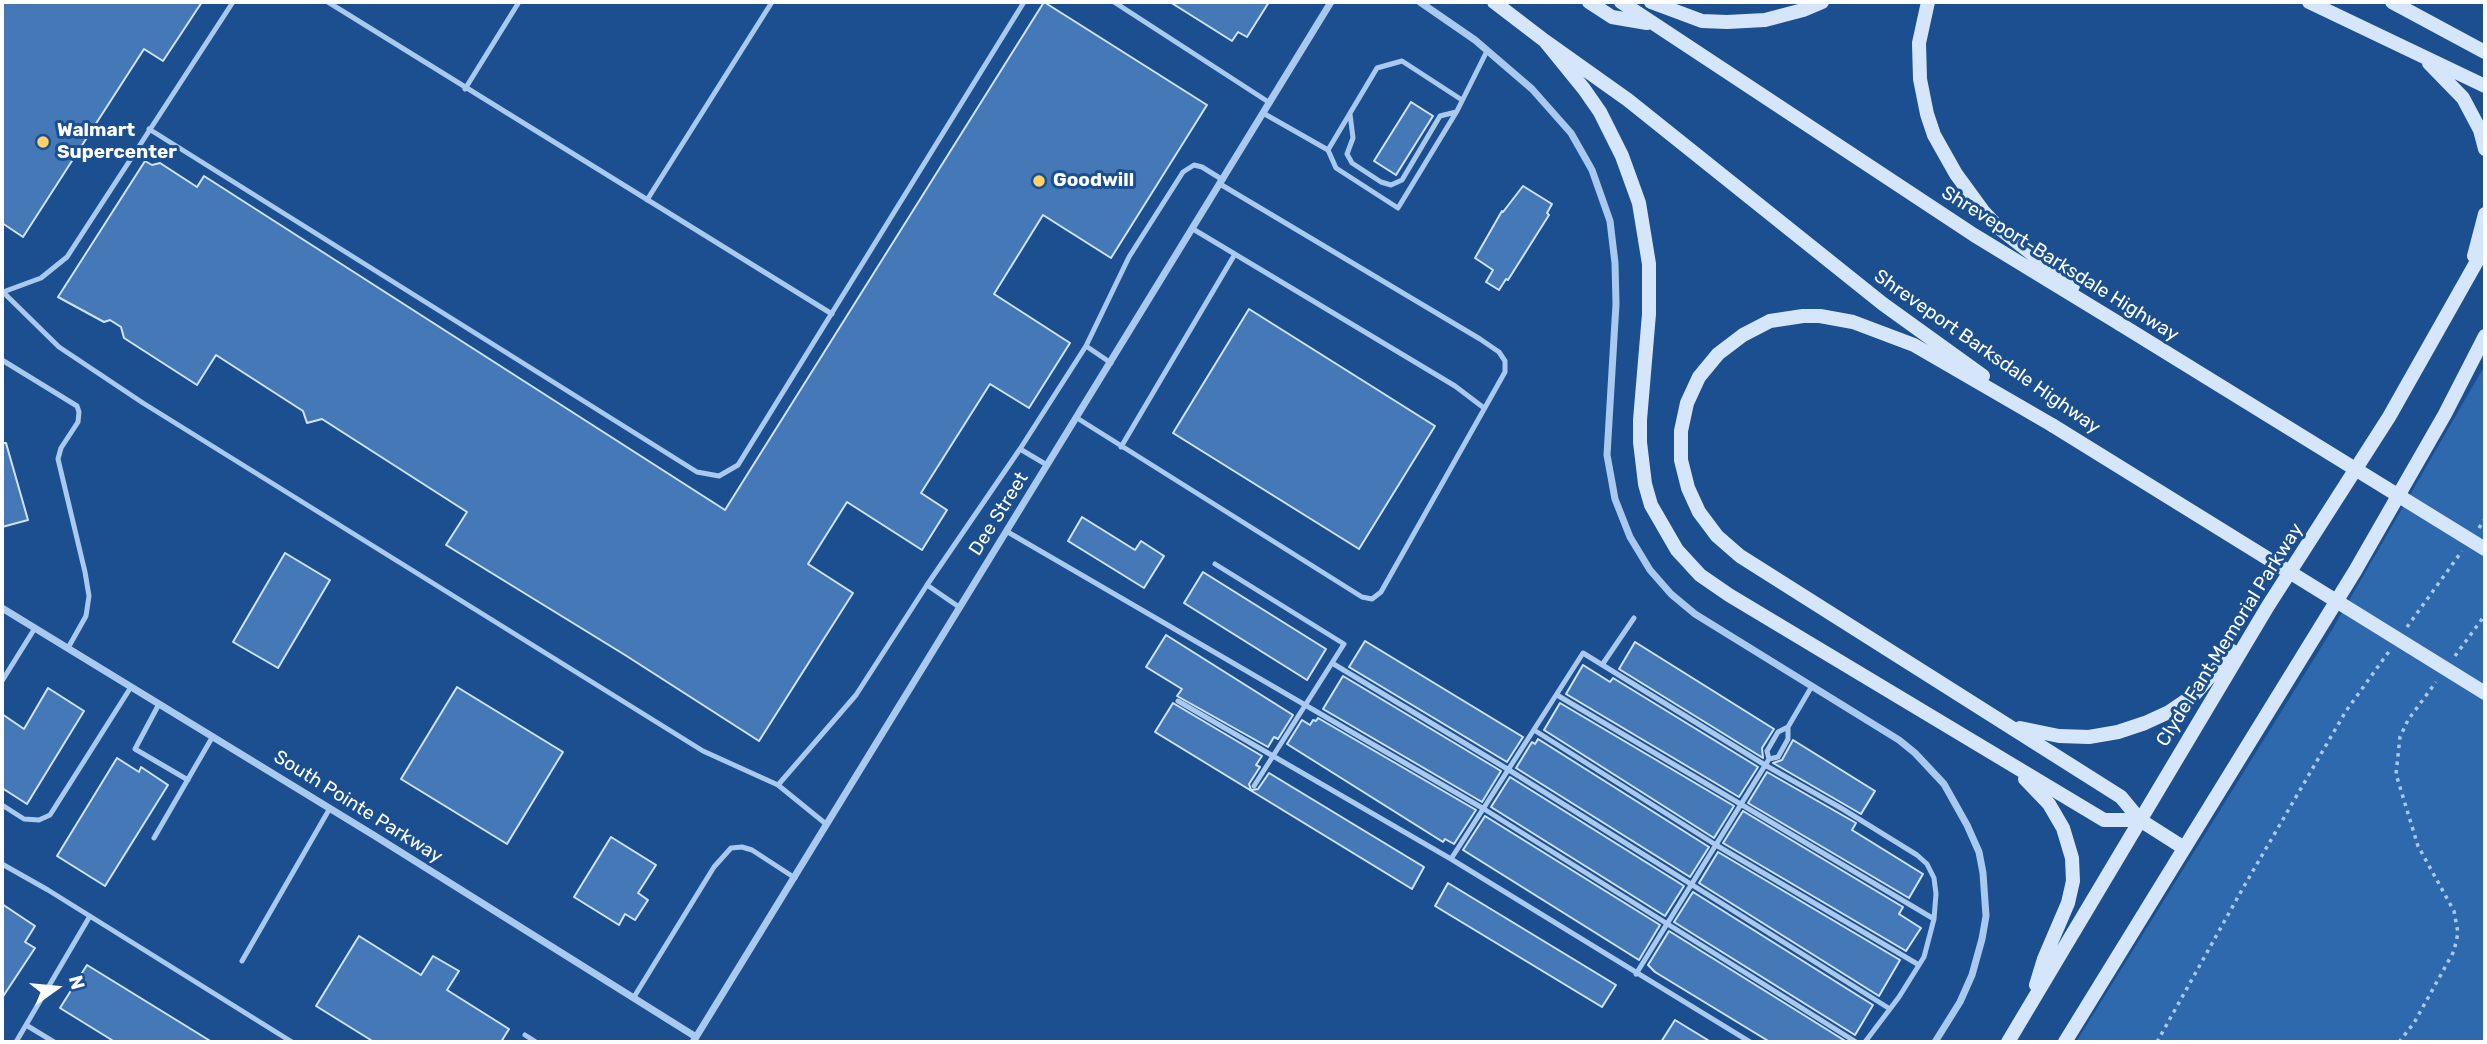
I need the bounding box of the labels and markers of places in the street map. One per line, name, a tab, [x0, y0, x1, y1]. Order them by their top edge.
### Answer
place label: Walmart Supercenter	[57, 120, 177, 164]
marker: Walmart Supercenter	[35, 134, 51, 150]
place label: Goodwill	[1053, 170, 1134, 192]
marker: Goodwill	[1031, 173, 1047, 189]

